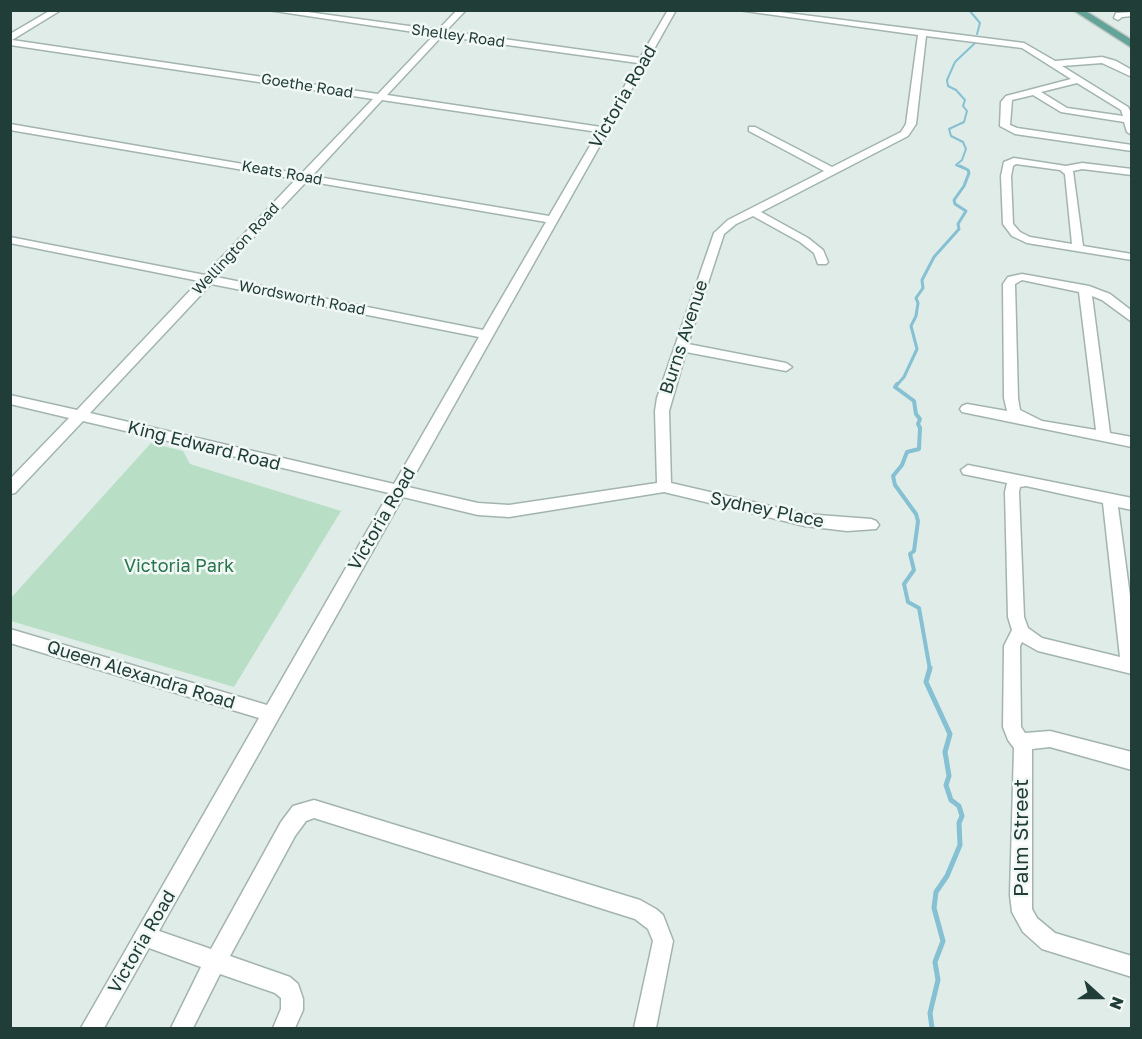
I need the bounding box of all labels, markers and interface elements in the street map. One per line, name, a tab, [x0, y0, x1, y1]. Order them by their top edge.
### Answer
street label: Shelley Road	[410, 21, 506, 51]
street label: Victoria Road	[585, 42, 661, 152]
street label: Goethe Road	[260, 70, 354, 102]
street label: Keats Road	[240, 157, 324, 189]
street label: Wellington Road	[189, 199, 283, 299]
street label: Wordsworth Road	[237, 277, 367, 319]
street label: Burns Avenue	[655, 277, 713, 397]
street label: King Edward Road	[125, 417, 283, 475]
street label: Victoria Road	[344, 464, 420, 574]
street label: Sydney Place	[708, 487, 826, 533]
park label: Victoria Park	[124, 555, 234, 577]
street label: Queen Alexandra Road	[44, 636, 238, 714]
street label: Palm Street	[1008, 779, 1034, 897]
street label: Victoria Road	[104, 887, 180, 997]
north arrow	[1070, 967, 1130, 1027]
text: N	[1105, 994, 1128, 1013]

